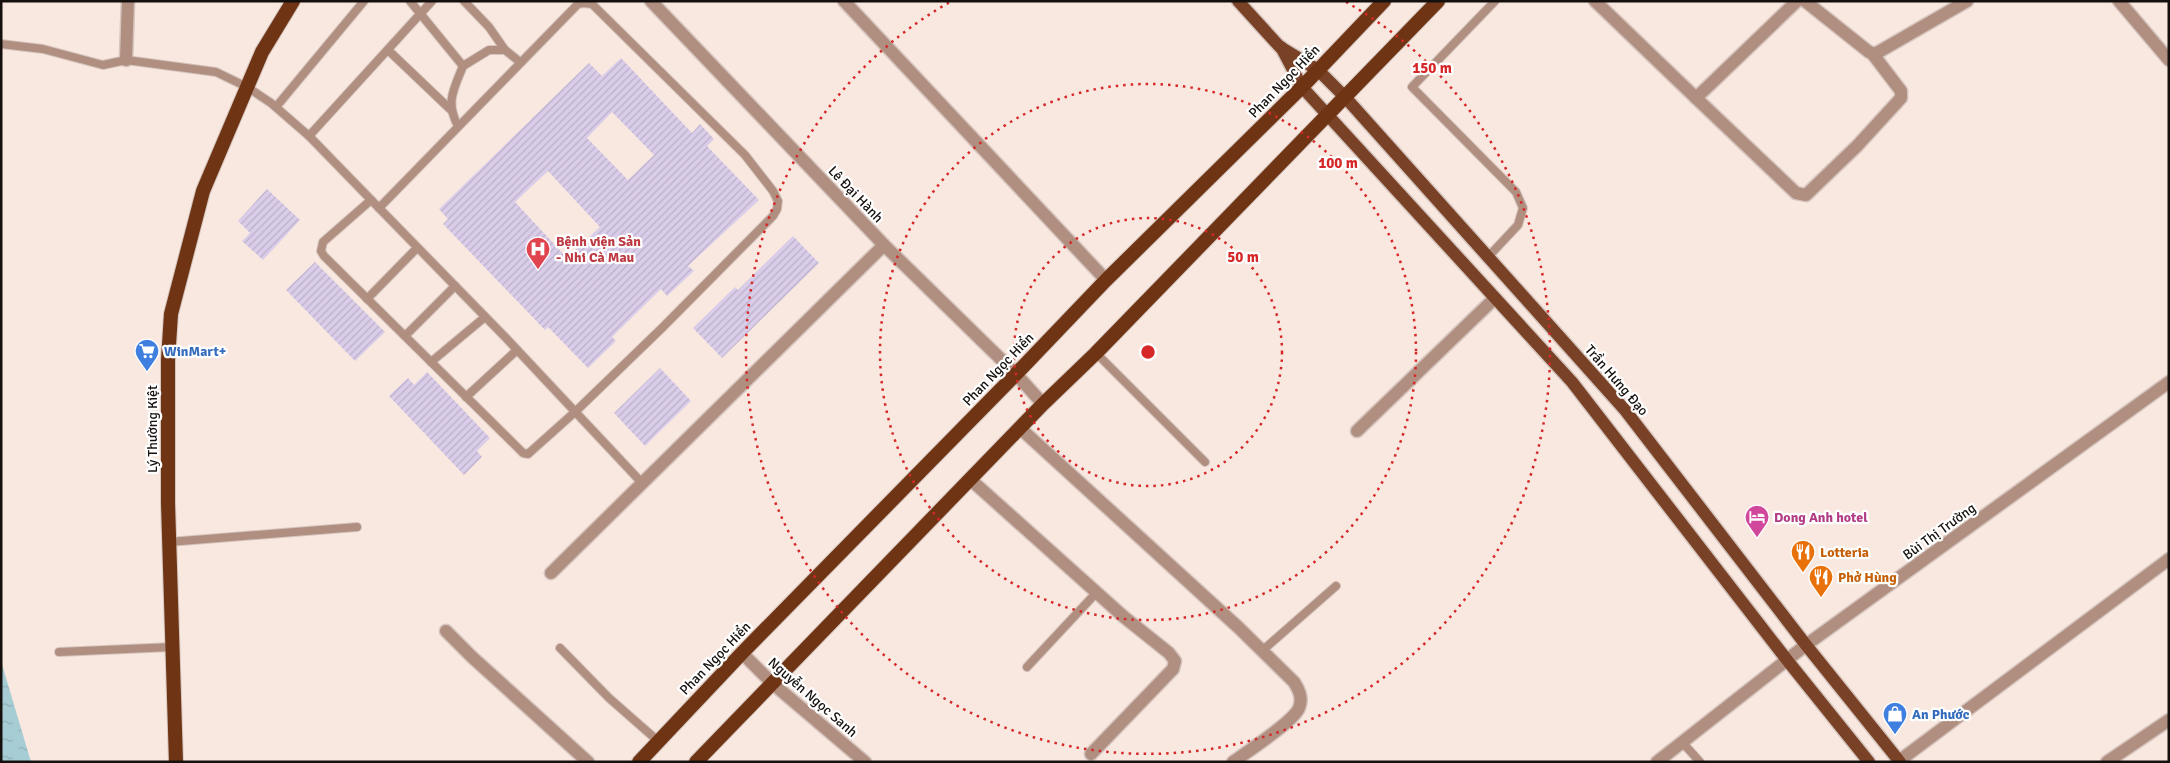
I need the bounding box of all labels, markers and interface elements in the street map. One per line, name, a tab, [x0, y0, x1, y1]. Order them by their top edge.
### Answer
street label: Phan Ngọc Hiển	[1245, 41, 1324, 121]
text: 150 m	[1412, 59, 1452, 77]
text: 100 m	[1318, 154, 1358, 172]
street label: Lê Đại Hành	[825, 163, 887, 226]
place label: Bệnh viện Sản - Nhi Cà Mau	[556, 233, 641, 266]
hospital icon: Bệnh viện Sản - Nhi Cà Mau	[525, 236, 551, 270]
text: 50 m	[1227, 248, 1259, 266]
street label: Phan Ngọc Hiển	[959, 329, 1038, 409]
supermarket icon: WinMart+	[134, 338, 160, 372]
street label: Trần Hưng Đạo	[1581, 342, 1652, 419]
place label: WinMart+	[164, 343, 226, 360]
centre of rings	[1139, 343, 1157, 361]
street label: Lý Thường Kiệt	[144, 385, 161, 473]
street label: Bùi Thị Trường	[1900, 499, 1979, 563]
hotel icon: Dong Anh hotel	[1744, 504, 1770, 538]
place label: Dong Anh hotel	[1774, 509, 1868, 526]
restaurant icon: Lotteria	[1790, 539, 1816, 573]
place label: Lotteria	[1820, 544, 1869, 561]
restaurant icon: Phở Hùng	[1808, 564, 1834, 598]
place label: Phở Hùng	[1838, 569, 1897, 586]
street label: Phan Ngọc Hiển	[676, 618, 755, 698]
street label: Nguyễn Ngọc Sanh	[765, 654, 861, 741]
shop icon: An Phước	[1882, 701, 1908, 735]
place label: An Phước	[1912, 706, 1970, 723]

